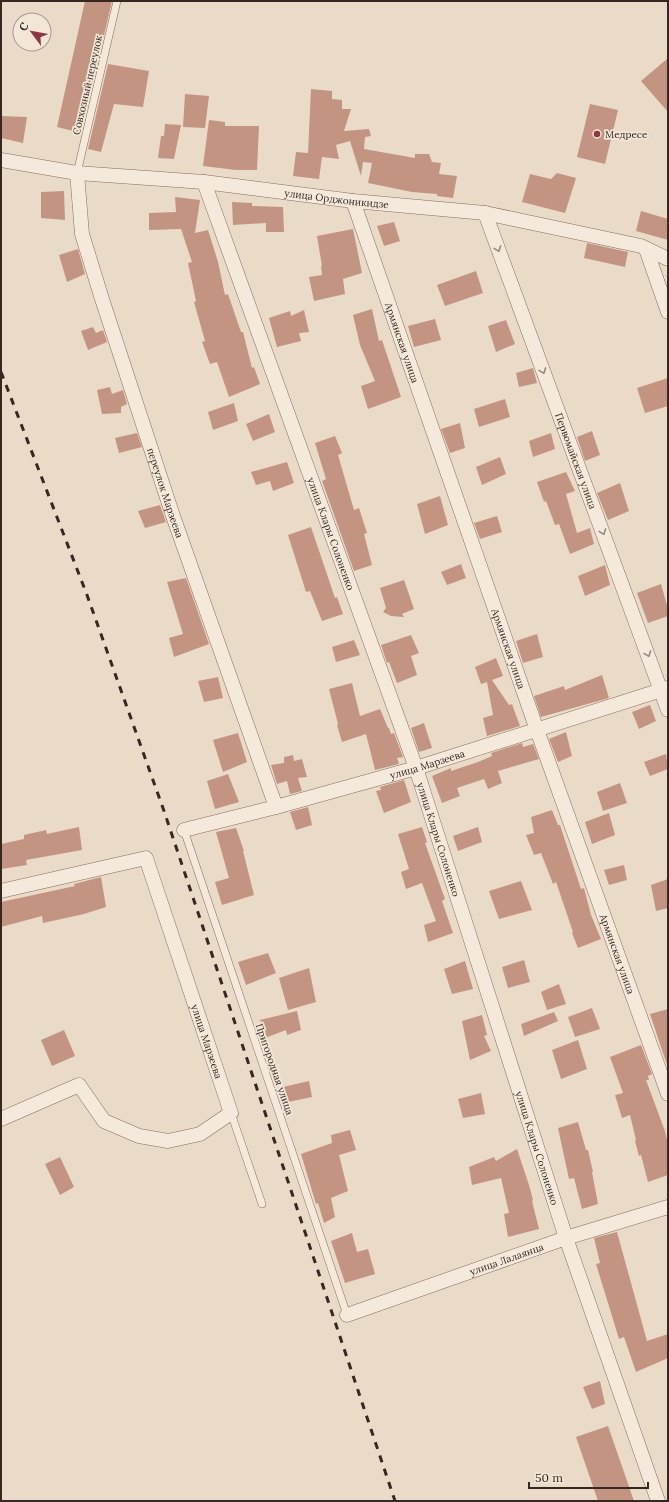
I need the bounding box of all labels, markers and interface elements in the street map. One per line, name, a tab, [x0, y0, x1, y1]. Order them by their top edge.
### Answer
north arrow	[12, 12, 52, 52]
text: С	[16, 19, 32, 34]
street label: Совхозный переулок	[70, 34, 105, 136]
place label: Медресе	[605, 128, 648, 141]
marker: Медресе	[592, 129, 602, 139]
street label: улица Орджоникидзе	[284, 186, 390, 211]
one-way arrow	[494, 246, 502, 253]
street label: Армянская улица	[382, 300, 422, 385]
one-way arrow	[539, 367, 547, 374]
street label: Первомайская улица	[552, 411, 599, 511]
street label: переулок Марзеева	[144, 446, 186, 540]
street label: улица Клары Солоненко	[304, 476, 357, 592]
one-way arrow	[598, 529, 607, 536]
street label: Армянская улица	[488, 606, 528, 691]
one-way arrow	[644, 651, 652, 658]
street label: улица Марзеева	[388, 747, 466, 782]
street label: улица Клары Солоненко	[414, 781, 463, 898]
street label: Армянская улица	[596, 911, 637, 996]
street label: улица Марзеева	[188, 1003, 225, 1080]
street label: Пригородная улица	[253, 1022, 296, 1117]
street label: улица Клары Солоненко	[512, 1089, 561, 1207]
street label: улица Лалаянца	[468, 1240, 545, 1278]
scale bar	[529, 1464, 648, 1490]
text: 50 m	[535, 1470, 563, 1485]

